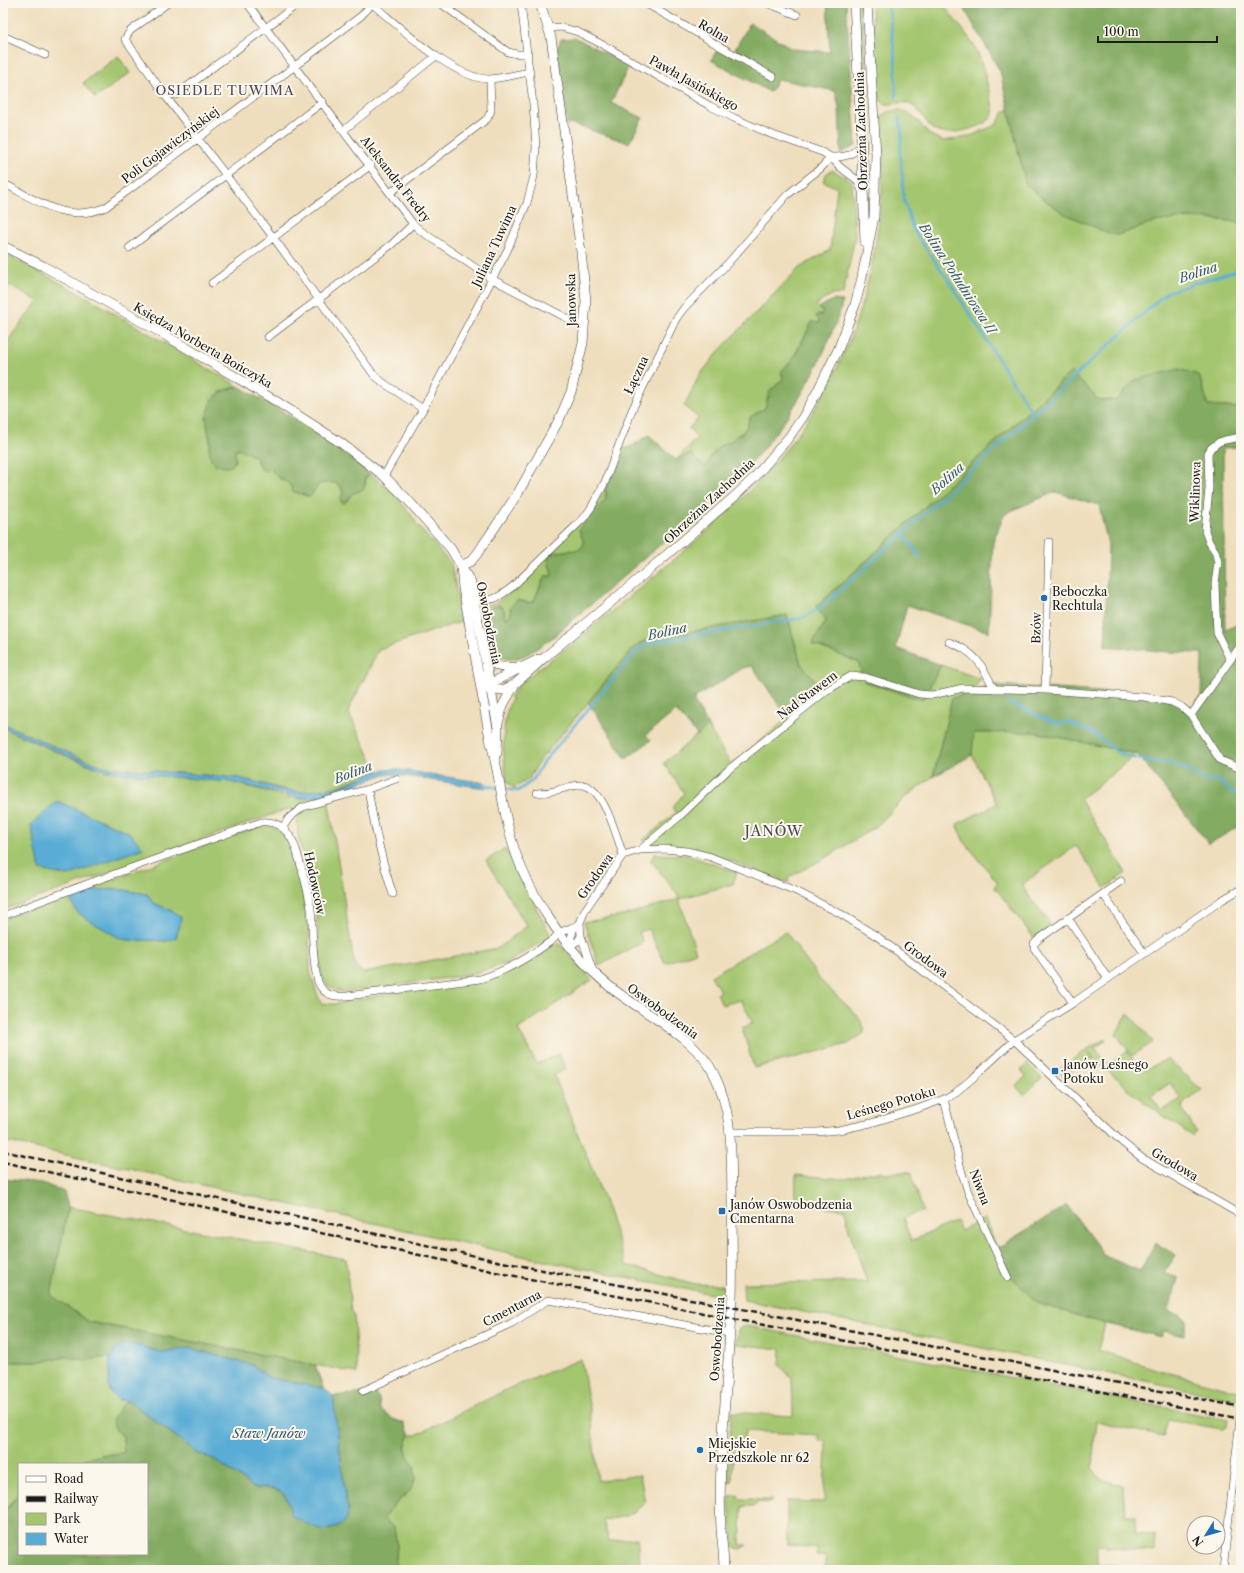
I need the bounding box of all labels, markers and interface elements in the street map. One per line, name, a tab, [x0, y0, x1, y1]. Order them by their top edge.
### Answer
street label: Rolna	[696, 16, 733, 46]
scale bar	[1098, 18, 1217, 44]
text: 100 m	[1104, 24, 1139, 39]
street label: Pawła Jasińskiego	[647, 52, 741, 114]
street label: Obrzeżna Zachodnia	[851, 71, 871, 191]
district label: OSIEDLE TUWIMA	[155, 82, 295, 98]
street label: Poli Gojawiczyńskiej	[118, 104, 222, 186]
street label: Aleksandra Fredry	[357, 132, 435, 225]
street label: Juliana Tuwima	[468, 202, 520, 291]
water label: Bolina Południowa II	[916, 219, 1001, 338]
water label: Bolina	[1176, 258, 1220, 286]
street label: Janowska	[563, 273, 579, 329]
street label: Księdza Norberta Bończyka	[131, 299, 276, 391]
street label: Łączna	[621, 353, 652, 397]
street label: Obrzeżna Zachodnia	[660, 455, 758, 547]
water label: Bolina	[926, 459, 967, 498]
street label: Wiklinowa	[1186, 460, 1204, 524]
street label: Oswobodzenia	[474, 580, 505, 667]
place label: Beboczka Rechtula	[1052, 584, 1108, 613]
marker: Beboczka Rechtula	[1039, 593, 1049, 603]
street label: Bzów	[1028, 611, 1044, 644]
water label: Bolina	[645, 619, 688, 643]
street label: Nad Stawem	[774, 668, 840, 722]
water label: Bolina	[331, 757, 375, 787]
district label: JANÓW	[743, 821, 803, 840]
street label: Hodowców	[301, 850, 329, 917]
street label: Grodowa	[574, 850, 616, 902]
street label: Grodowa	[901, 937, 952, 981]
street label: Oswobodzenia	[624, 980, 702, 1042]
place label: Janów Leśnego Potoku	[1061, 1057, 1148, 1086]
marker: Janów Leśnego Potoku	[1050, 1066, 1060, 1076]
street label: Leśnego Potoku	[845, 1083, 938, 1123]
street label: Grodowa	[1149, 1144, 1202, 1184]
street label: Niwna	[966, 1167, 994, 1208]
place label: Janów Oswobodzenia Cmentarna	[728, 1197, 853, 1226]
marker: Janów Oswobodzenia Cmentarna	[717, 1206, 727, 1216]
street label: Cmentarna	[480, 1286, 544, 1330]
street label: Oswobodzenia	[707, 1296, 727, 1382]
water label: Staw Janów	[231, 1425, 306, 1441]
place label: Miejskie Przedszkole nr 62	[708, 1436, 809, 1465]
marker: Miejskie Przedszkole nr 62	[695, 1445, 705, 1455]
legend	[18, 1463, 148, 1555]
text: Road	[54, 1471, 84, 1486]
text: Railway	[54, 1491, 99, 1506]
text: Park	[54, 1511, 81, 1526]
north arrow	[1186, 1515, 1226, 1555]
text: Water	[53, 1531, 88, 1546]
text: N	[1189, 1533, 1206, 1549]

